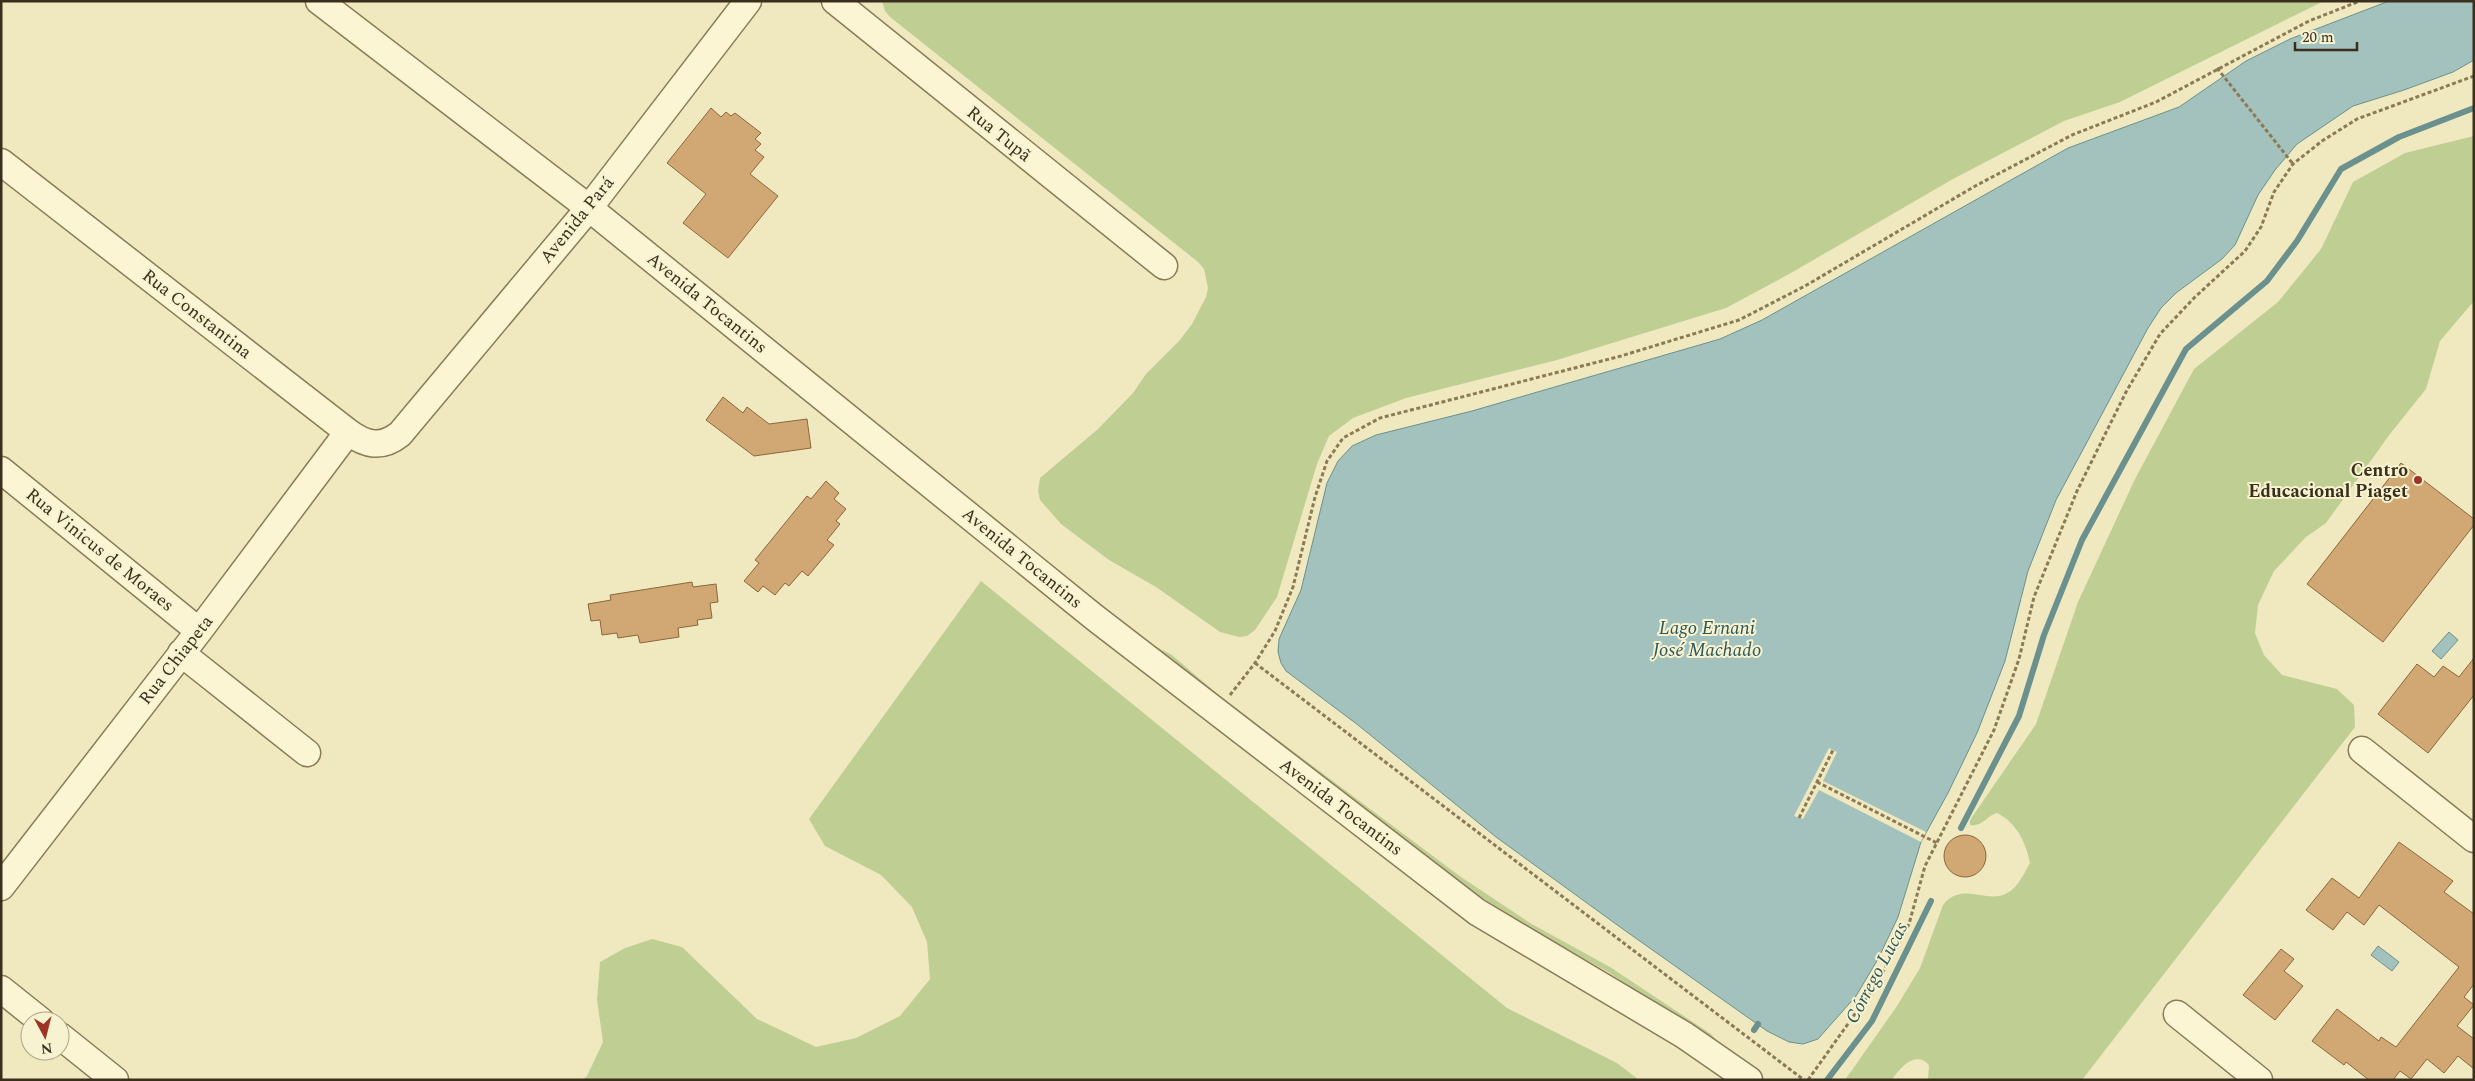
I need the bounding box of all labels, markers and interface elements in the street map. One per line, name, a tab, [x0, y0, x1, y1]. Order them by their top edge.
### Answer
scale bar	[2295, 20, 2358, 52]
text: 20 m	[2302, 26, 2334, 49]
street label: Rua Tupã	[961, 99, 1037, 169]
street label: Avenida Pará	[533, 170, 621, 270]
street label: Avenida Tocantins	[641, 246, 773, 360]
street label: Rua Constantina	[136, 262, 258, 366]
place label: Centro Educacional Piaget	[2248, 457, 2408, 505]
marker: Centro Educacional Piaget	[2412, 474, 2424, 486]
street label: Rua Vinicus de Moraes	[20, 482, 180, 618]
street label: Avenida Tocantins	[956, 501, 1088, 615]
street label: Rua Chiapeta	[132, 609, 220, 711]
water label: Lago Ernani José Machado	[1651, 614, 1761, 665]
street label: Avenida Tocantins	[1273, 751, 1409, 863]
water label: Córrego Lucas	[1838, 917, 1916, 1029]
north arrow	[20, 1011, 70, 1061]
text: N	[40, 1037, 53, 1060]

